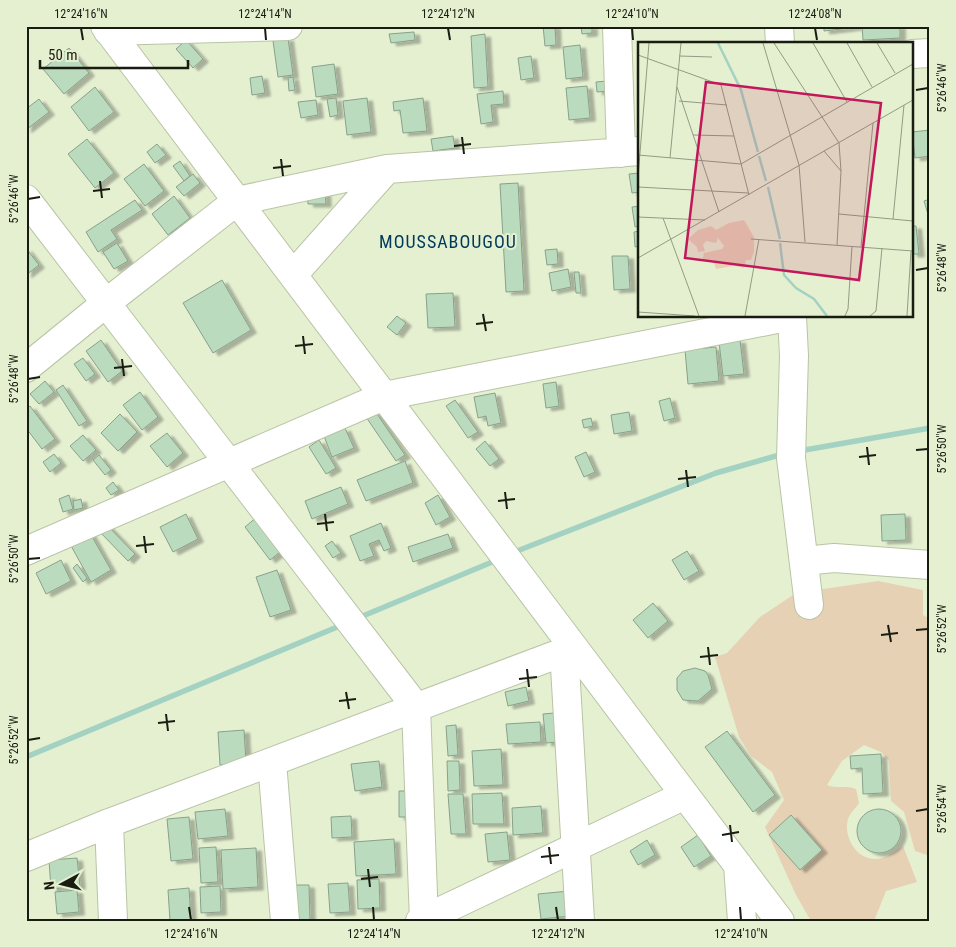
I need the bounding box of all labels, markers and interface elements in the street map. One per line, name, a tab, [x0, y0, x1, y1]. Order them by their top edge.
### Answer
text: 12°24'16"N	[54, 7, 108, 21]
text: 12°24'14"N	[238, 7, 292, 21]
text: 12°24'12"N	[421, 7, 475, 21]
text: 12°24'10"N	[605, 7, 659, 21]
text: 12°24'08"N	[788, 7, 842, 21]
scale bar	[40, 38, 188, 70]
inset map	[638, 42, 914, 318]
text: 50 m	[48, 46, 78, 64]
text: 5°26'46"W	[935, 63, 949, 113]
text: 5°26'46"W	[7, 174, 21, 224]
district label: MOUSSABOUGOU	[379, 231, 517, 252]
text: 5°26'48"W	[935, 243, 949, 293]
text: 5°26'48"W	[7, 354, 21, 404]
text: 5°26'50"W	[935, 424, 949, 474]
text: 5°26'50"W	[7, 534, 21, 584]
text: 5°26'52"W	[935, 604, 949, 654]
text: 5°26'52"W	[7, 715, 21, 765]
text: 5°26'54"W	[935, 784, 949, 834]
north arrow	[38, 860, 88, 910]
text: N	[41, 880, 58, 891]
text: 12°24'16"N	[164, 927, 218, 941]
text: 12°24'14"N	[347, 927, 401, 941]
text: 12°24'12"N	[531, 927, 585, 941]
text: 12°24'10"N	[714, 927, 768, 941]

